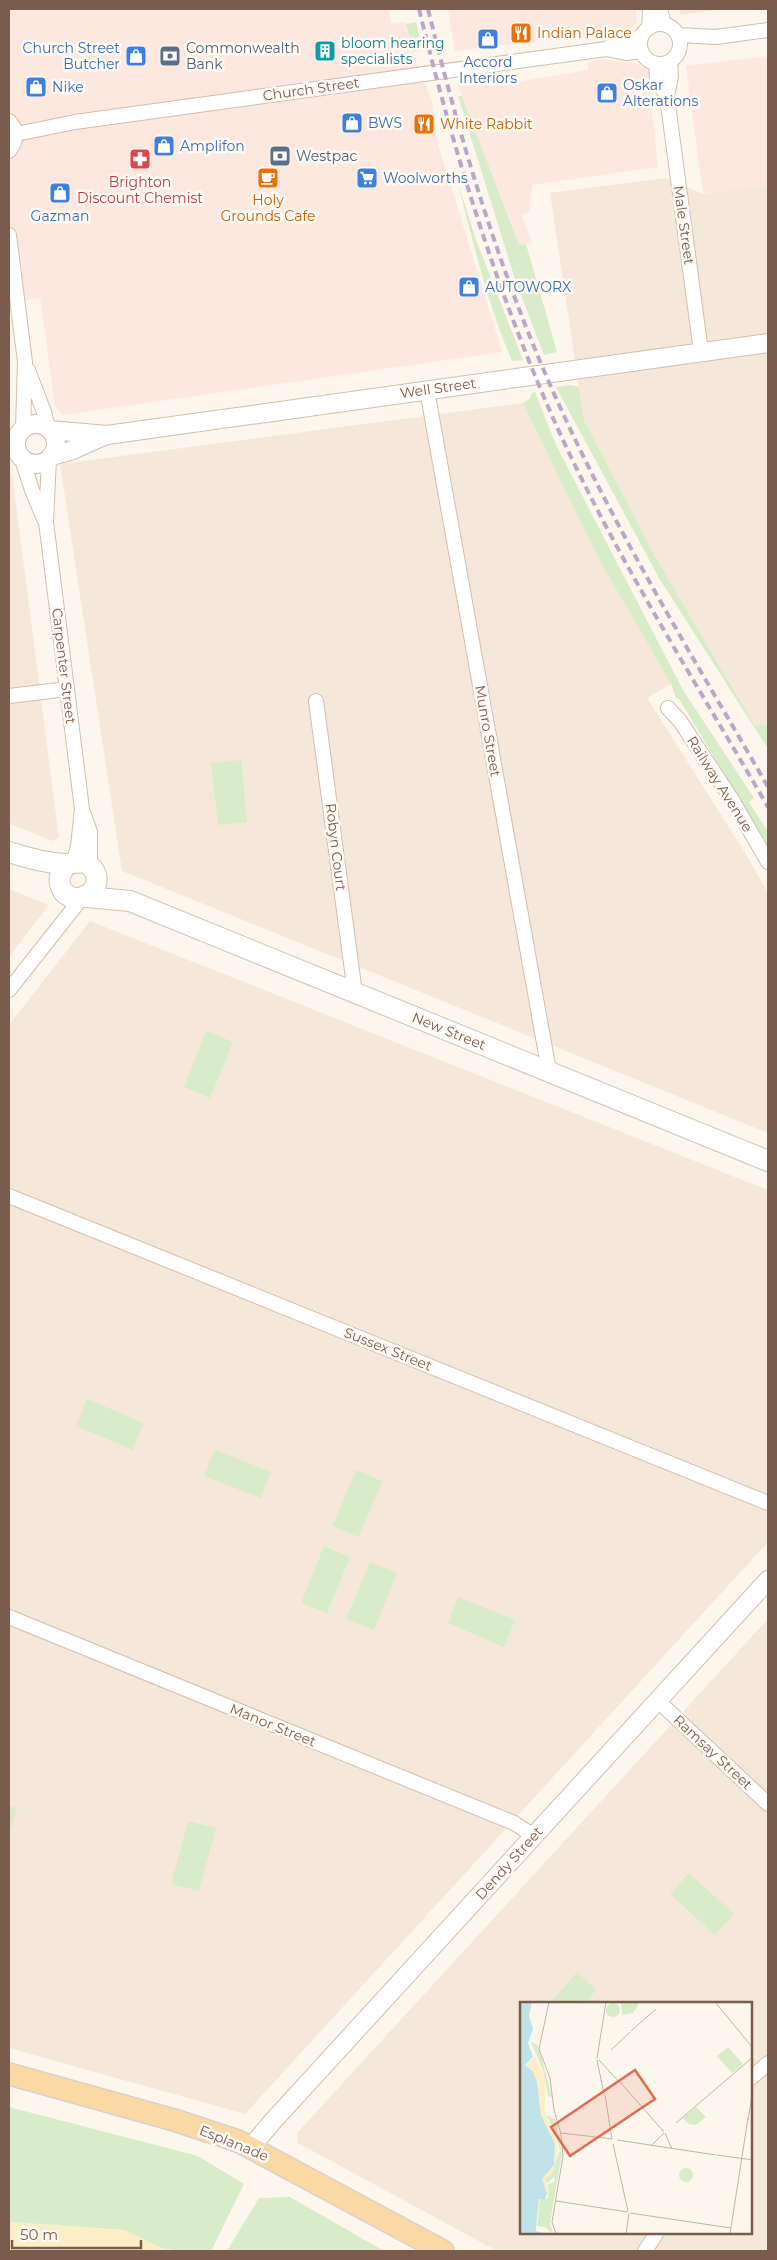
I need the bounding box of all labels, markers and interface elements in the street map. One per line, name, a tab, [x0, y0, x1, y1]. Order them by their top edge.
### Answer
restaurant icon: Indian Palace	[509, 21, 533, 45]
place label: Indian Palace	[537, 24, 632, 42]
shop icon: Accord Interiors	[476, 27, 500, 51]
place label: bloom hearing specialists	[341, 34, 445, 68]
place label: Church Street Butcher	[23, 39, 120, 73]
place label: Commonwealth Bank	[186, 39, 300, 73]
building icon: bloom hearing specialists	[313, 39, 337, 63]
shop icon: Church Street Butcher	[124, 44, 148, 68]
bank icon: Commonwealth Bank	[158, 44, 182, 68]
place label: Accord Interiors	[459, 53, 517, 87]
street label: Church Street	[261, 73, 361, 105]
shop icon: Nike	[24, 75, 48, 99]
place label: Oskar Alterations	[623, 76, 699, 110]
place label: Nike	[52, 78, 84, 96]
shop icon: Oskar Alterations	[595, 81, 619, 105]
shop icon: BWS	[340, 111, 364, 135]
restaurant icon: White Rabbit	[412, 112, 436, 136]
place label: BWS	[368, 114, 402, 132]
place label: White Rabbit	[440, 115, 533, 133]
shop icon: Amplifon	[152, 134, 176, 158]
place label: Amplifon	[180, 137, 245, 155]
bank icon: Westpac	[268, 144, 292, 168]
pharmacy icon: Brighton Discount Chemist	[128, 147, 152, 171]
place label: Westpac	[296, 147, 357, 165]
cafe icon: Holy Grounds Cafe	[256, 166, 280, 190]
supermarket icon: Woolworths	[355, 166, 379, 190]
place label: Woolworths	[383, 169, 468, 187]
place label: Brighton Discount Chemist	[77, 173, 203, 207]
shop icon: Gazman	[48, 181, 72, 205]
street label: Male Street	[670, 184, 699, 266]
place label: Holy Grounds Cafe	[220, 191, 316, 225]
place label: Gazman	[31, 207, 89, 225]
shop icon: AUTOWORX	[457, 275, 481, 299]
place label: AUTOWORX	[485, 278, 571, 296]
street label: Well Street	[399, 374, 478, 402]
street label: Carpenter Street	[48, 607, 80, 725]
street label: Munro Street	[471, 684, 505, 778]
street label: Railway Avenue	[683, 733, 757, 835]
street label: Robyn Court	[322, 802, 350, 892]
street label: New Street	[409, 1008, 489, 1054]
street label: Sussex Street	[341, 1323, 435, 1375]
street label: Manor Street	[227, 1700, 319, 1751]
street label: Ramsay Street	[670, 1711, 757, 1793]
street label: Dendy Street	[471, 1822, 547, 1903]
inset map	[520, 2002, 752, 2235]
street label: Esplanade	[197, 2121, 271, 2165]
scale bar	[12, 2218, 141, 2250]
text: 50 m	[20, 2225, 58, 2244]

